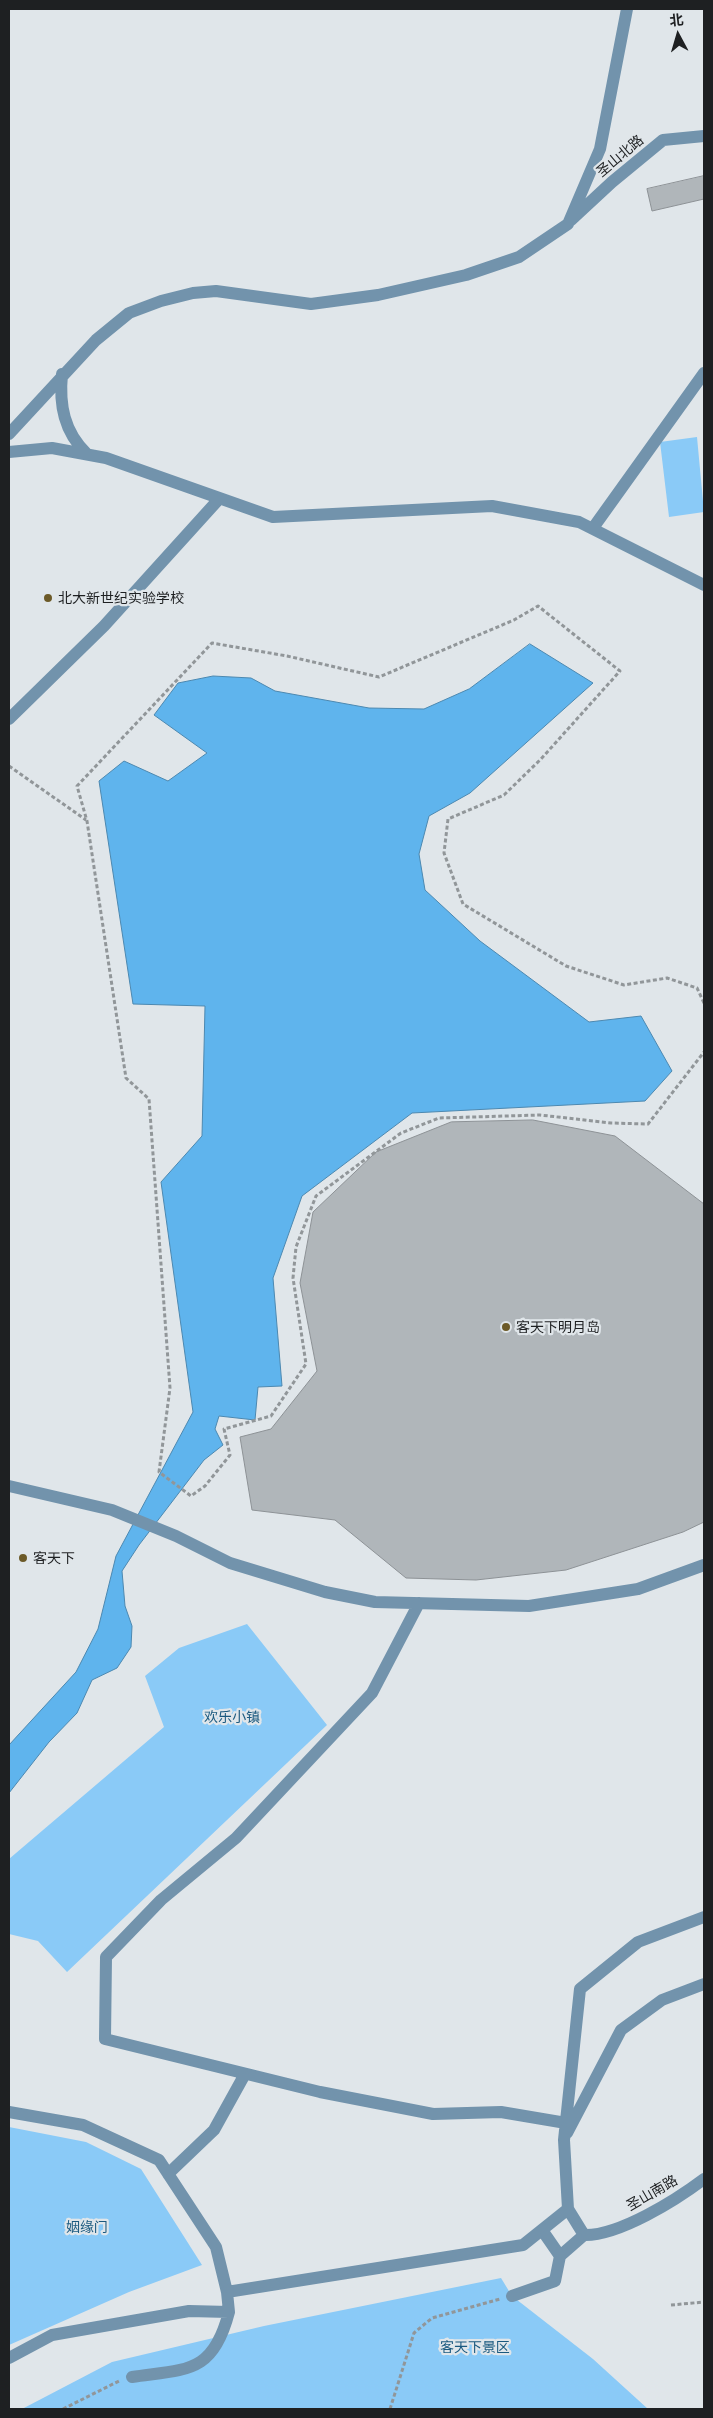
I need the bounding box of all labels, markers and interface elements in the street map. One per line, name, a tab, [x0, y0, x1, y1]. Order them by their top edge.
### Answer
north arrow	[653, 10, 703, 60]
text: 北	[669, 10, 684, 29]
street label: 圣山北路	[593, 132, 647, 180]
place label: 北大新世纪实验学校	[58, 590, 184, 606]
marker: 北大新世纪实验学校	[42, 592, 54, 604]
place label: 客天下明月岛	[516, 1319, 600, 1335]
marker: 客天下明月岛	[500, 1321, 512, 1333]
place label: 客天下	[33, 1550, 75, 1566]
marker: 客天下	[17, 1552, 29, 1564]
park label: 欢乐小镇	[204, 1709, 260, 1725]
street label: 圣山南路	[624, 2172, 680, 2214]
park label: 姻缘门	[66, 2219, 108, 2235]
park label: 客天下景区	[440, 2339, 510, 2355]

